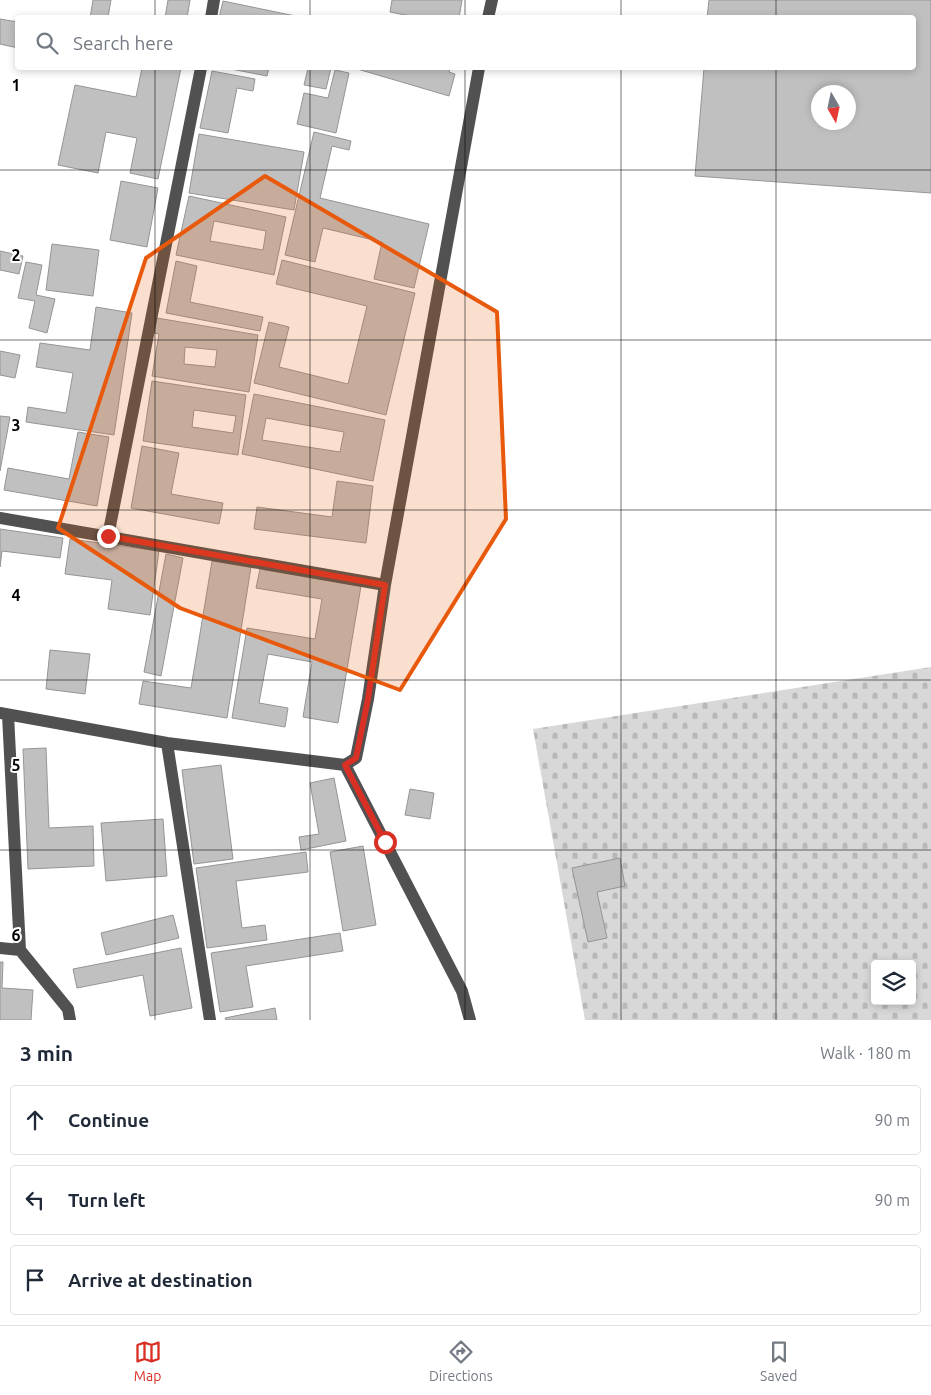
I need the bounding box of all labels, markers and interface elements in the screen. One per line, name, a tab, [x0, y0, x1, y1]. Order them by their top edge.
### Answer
search box	[15, 15, 916, 70]
icon: search	[33, 29, 61, 57]
text: Search here	[73, 32, 173, 54]
text: 1	[11, 76, 21, 94]
north arrow	[811, 85, 856, 130]
text: 2	[11, 246, 21, 264]
text: 3	[11, 416, 21, 434]
route end	[97, 525, 120, 548]
text: 4	[11, 586, 21, 604]
text: 5	[11, 756, 21, 774]
route start	[374, 831, 397, 854]
text: 6	[11, 926, 21, 944]
map controls	[871, 960, 916, 1005]
button: layers	[871, 960, 916, 1005]
text: 3 min	[20, 1041, 73, 1065]
text: Walk · 180 m	[820, 1044, 911, 1062]
icon: ahead	[21, 1106, 49, 1134]
text: Continue	[68, 1109, 149, 1131]
text: 90 m	[874, 1111, 910, 1129]
icon: left	[21, 1186, 49, 1214]
text: Turn left	[68, 1189, 146, 1211]
text: 90 m	[874, 1191, 910, 1209]
icon: arrive	[21, 1266, 49, 1294]
text: Arrive at destination	[68, 1269, 253, 1291]
tab: Map	[134, 1338, 162, 1384]
tab: Directions	[429, 1338, 493, 1384]
tab: Saved	[760, 1338, 797, 1384]

